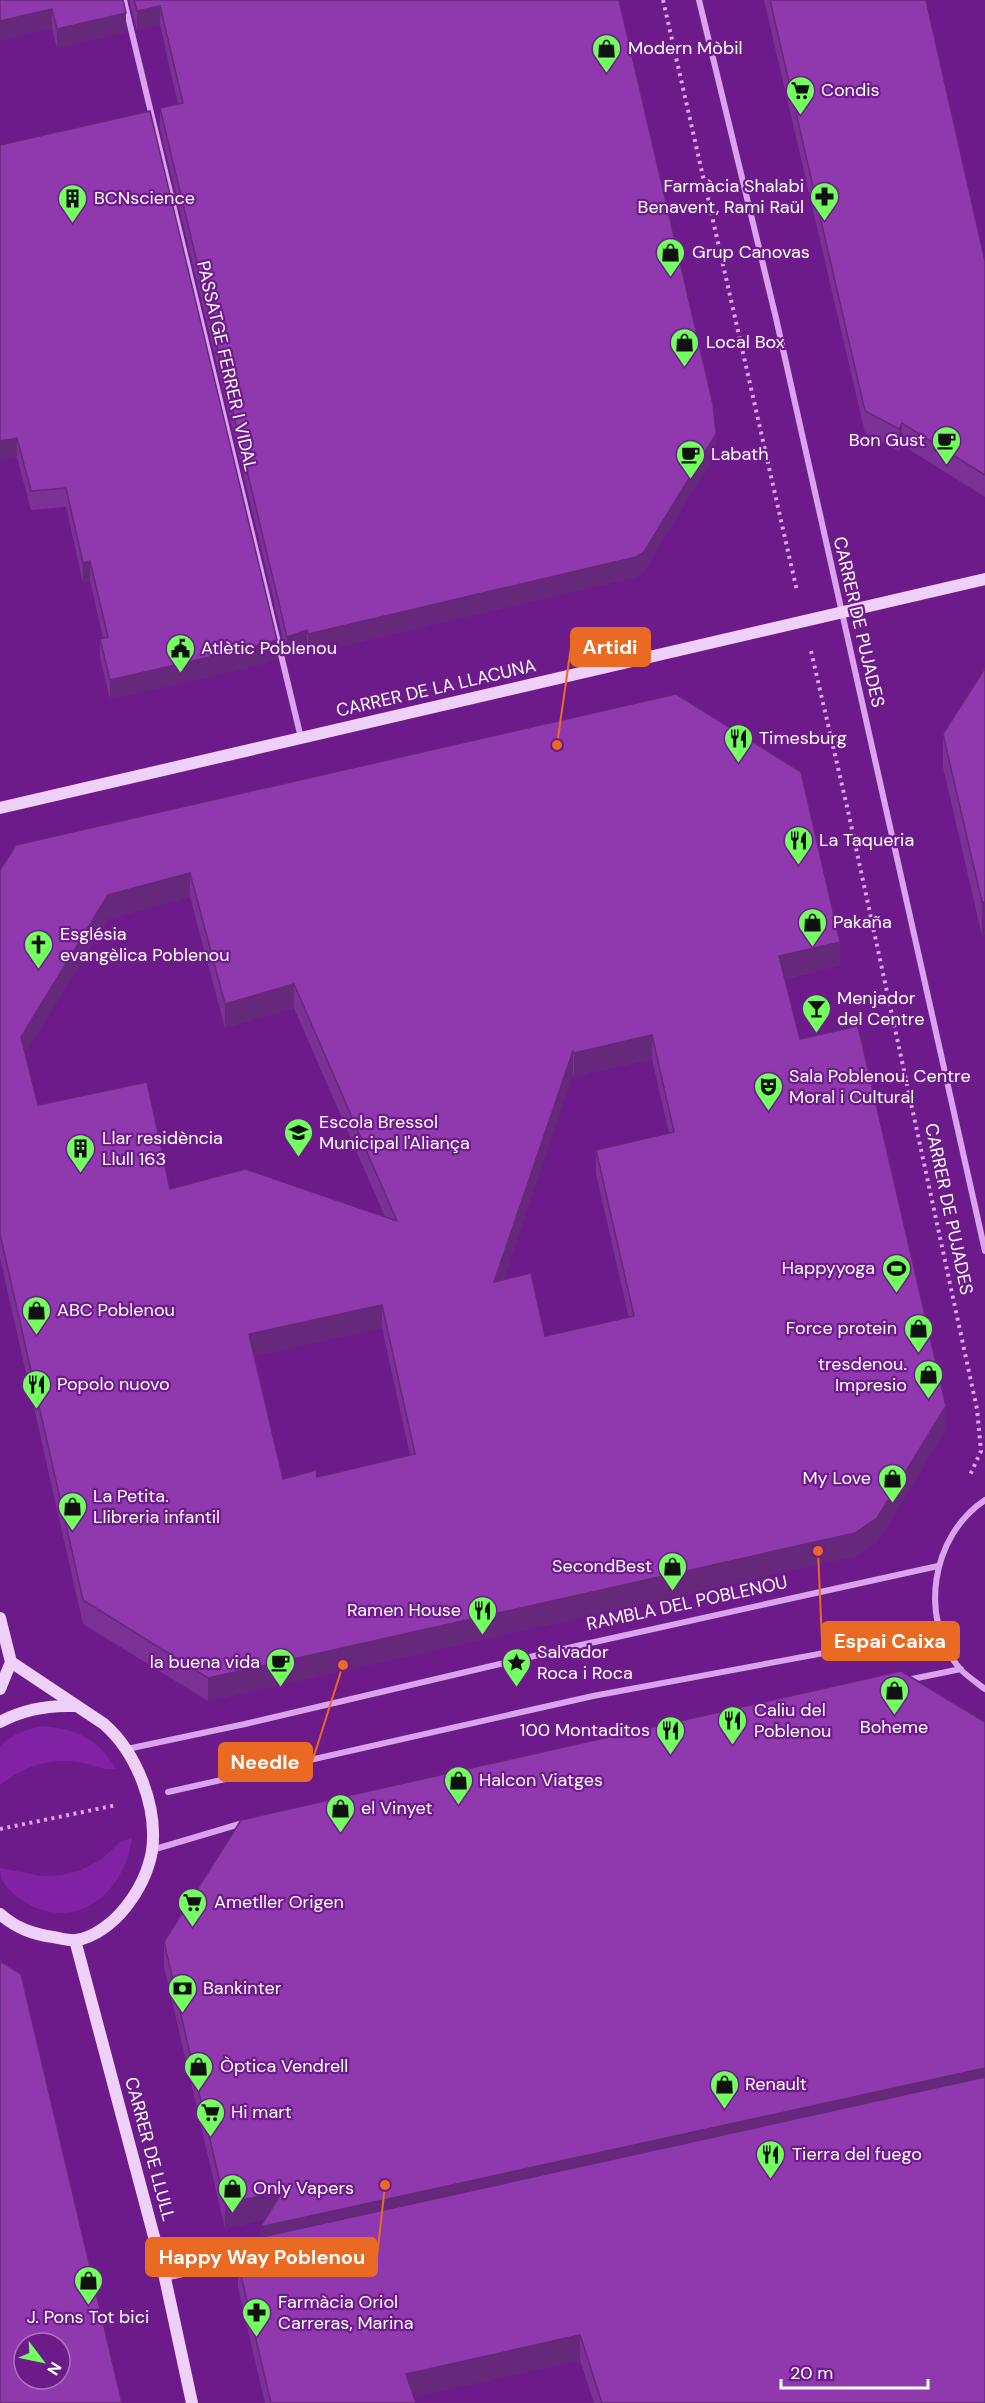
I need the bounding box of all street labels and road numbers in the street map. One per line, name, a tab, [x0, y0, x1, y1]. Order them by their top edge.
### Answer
street label: PASSATGE FERRER I VIDAL	[191, 258, 263, 474]
street label: CARRER DE PUJADES	[828, 534, 890, 710]
street label: CARRER DE LA LLACUNA	[334, 653, 538, 723]
street label: CARRER DE PUJADES	[919, 1121, 979, 1297]
street label: RAMBLA DEL POBLENOU	[584, 1570, 790, 1636]
street label: CARRER DE LLULL	[119, 2074, 181, 2224]

